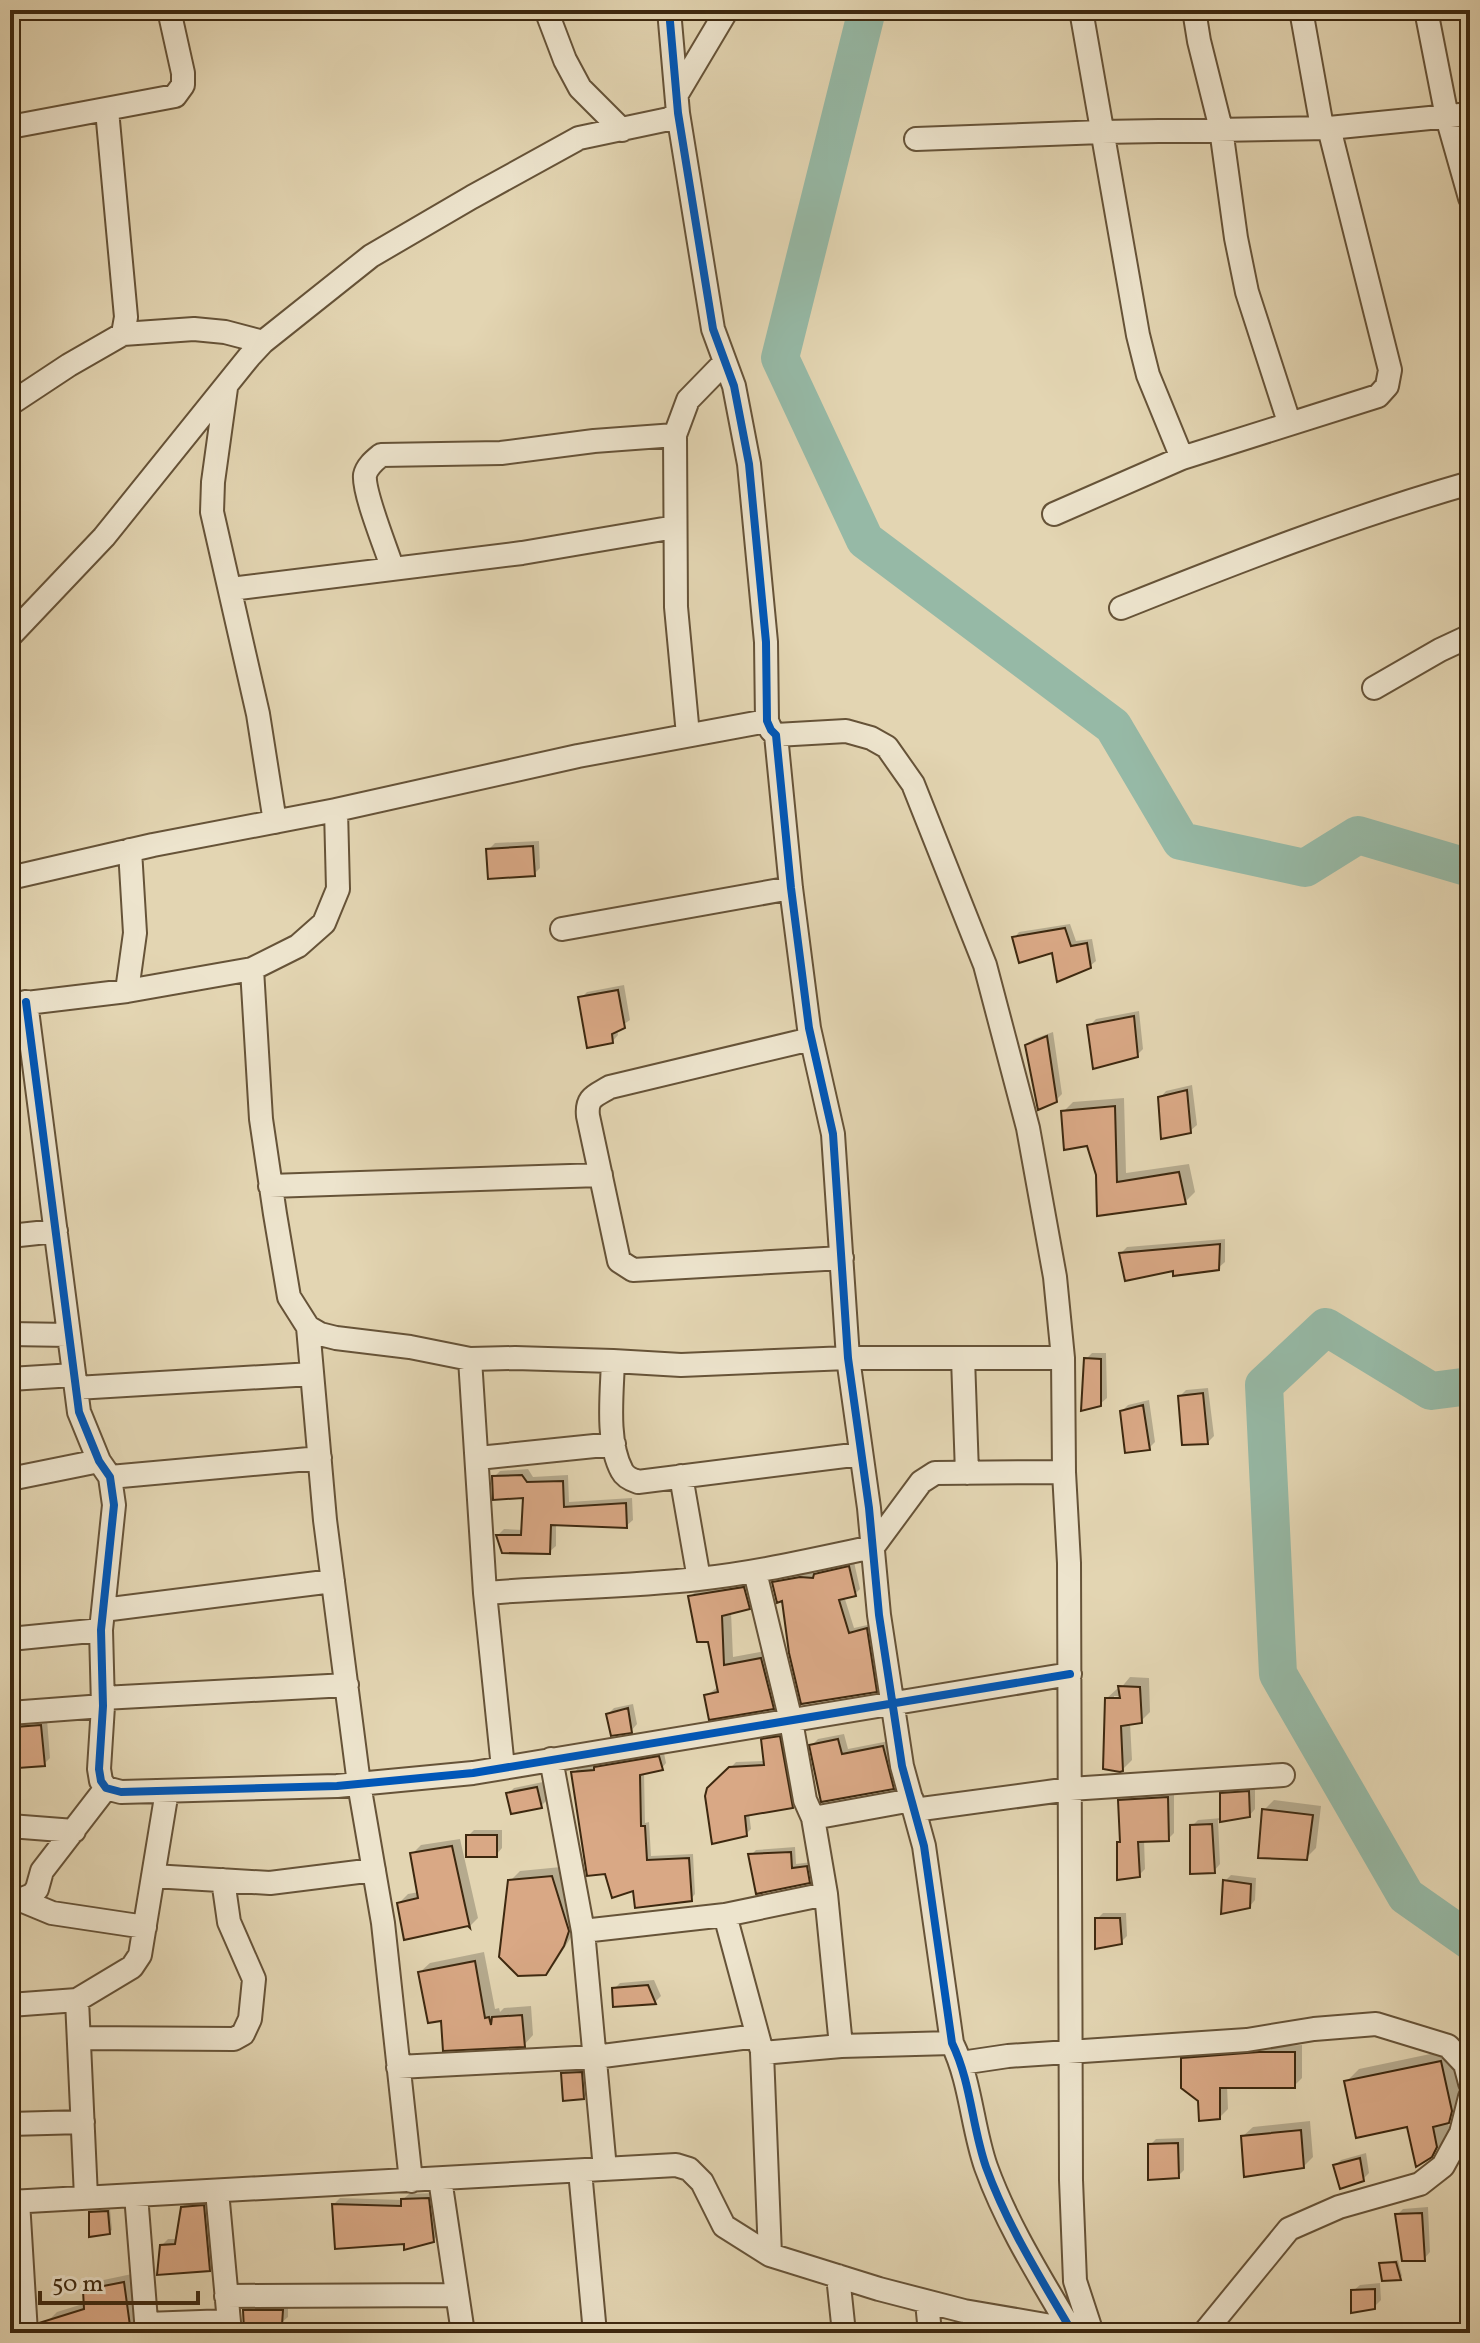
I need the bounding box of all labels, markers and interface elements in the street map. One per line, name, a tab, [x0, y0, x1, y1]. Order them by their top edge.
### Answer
scale bar	[40, 2255, 198, 2305]
text: 50 m	[52, 2268, 104, 2302]

